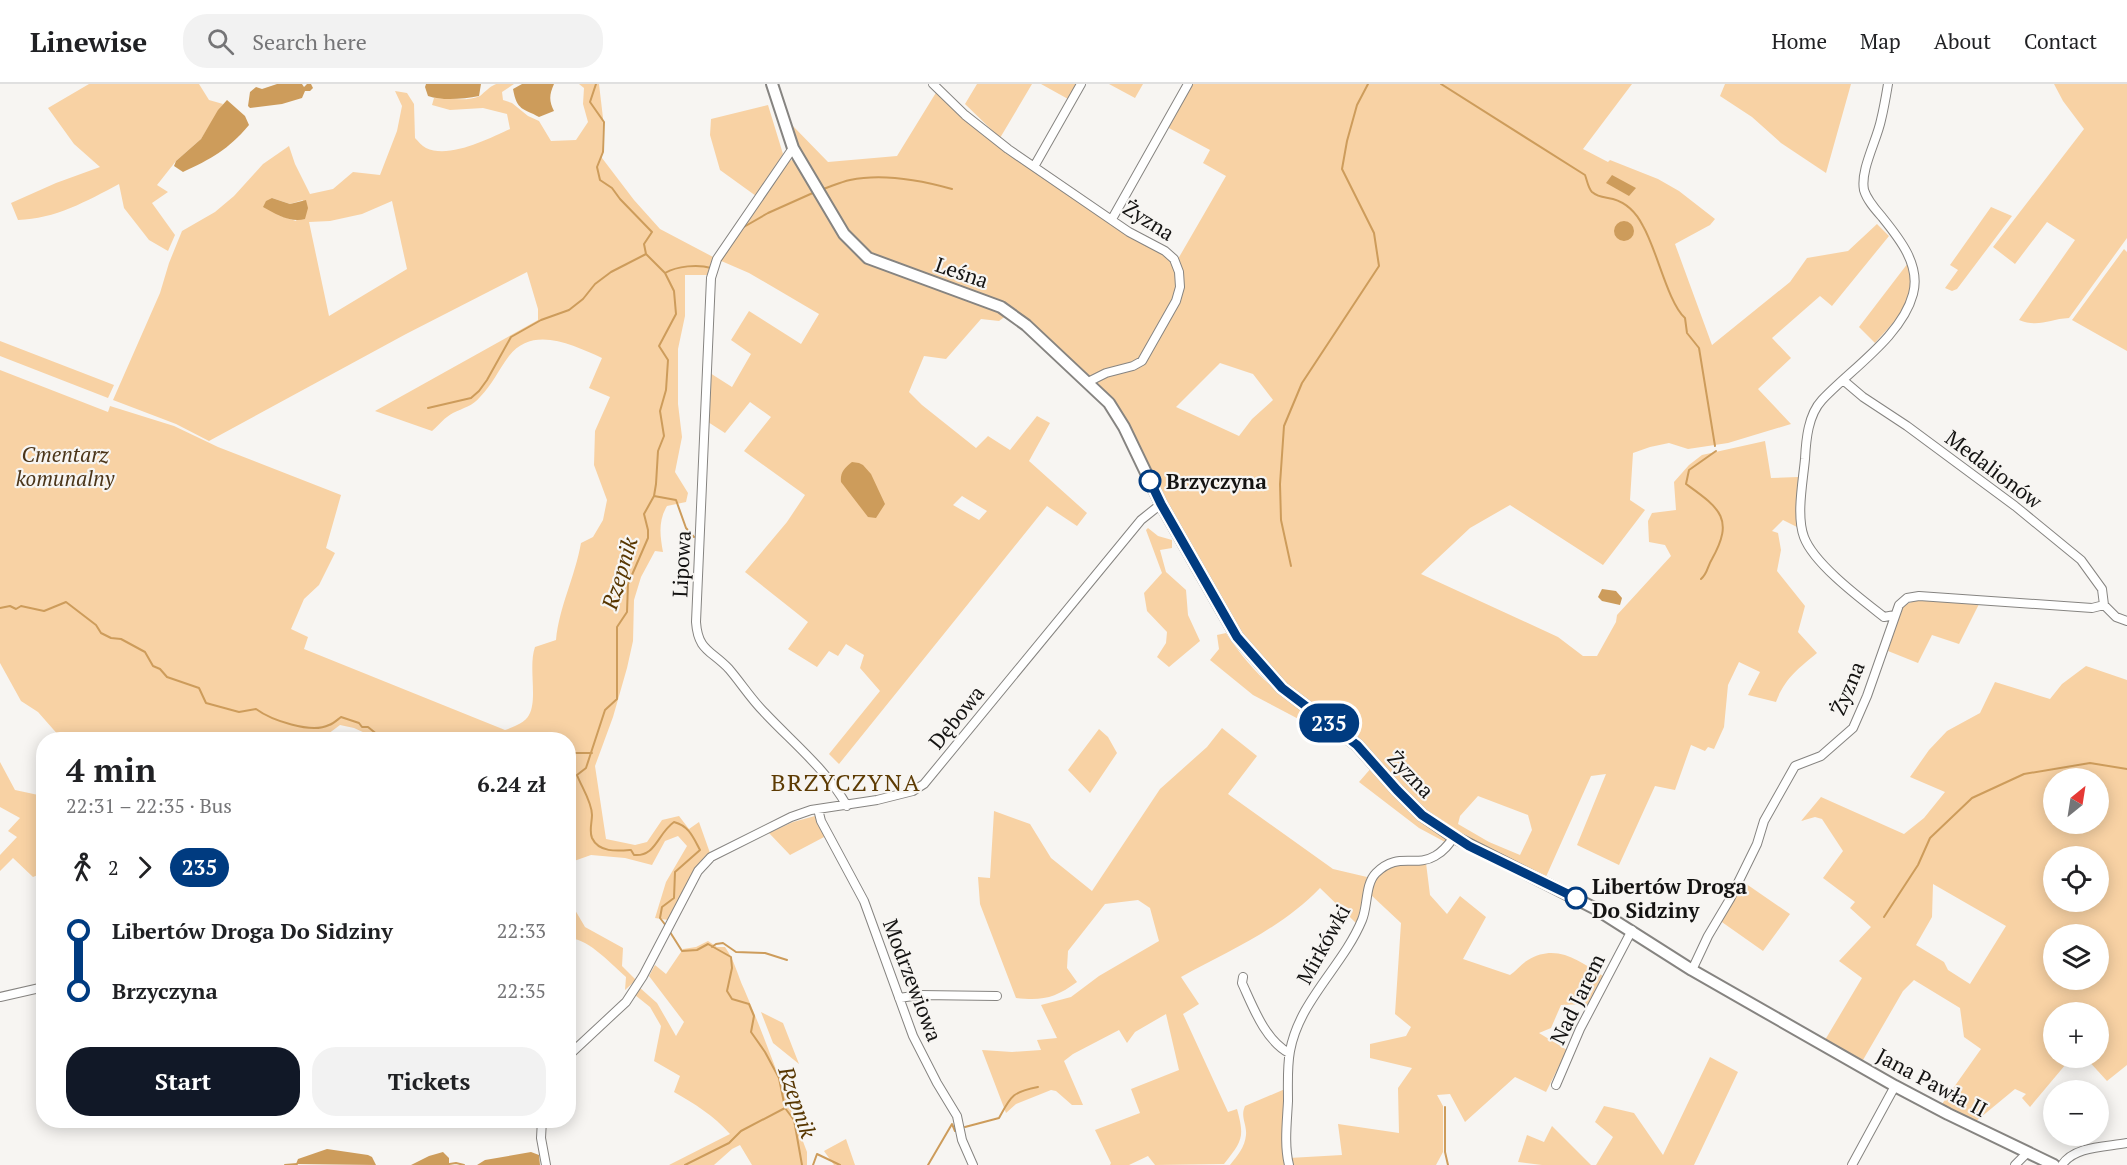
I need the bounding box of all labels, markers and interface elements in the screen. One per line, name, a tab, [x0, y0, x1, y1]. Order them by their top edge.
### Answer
search box	[183, 14, 603, 68]
text: Linewise	[30, 23, 147, 60]
icon: search	[204, 25, 237, 58]
text: Search here	[252, 27, 367, 56]
text: Home	[1771, 27, 1827, 55]
text: Map	[1860, 27, 1901, 55]
text: About	[1934, 27, 1991, 55]
text: Contact	[2024, 27, 2097, 55]
street label: Żyzna	[1118, 193, 1180, 247]
street label: Leśna	[932, 250, 993, 294]
street label: Medalionów	[1940, 423, 2049, 515]
park label: Cmentarz komunalny	[16, 440, 115, 492]
place label: Brzyczyna	[1166, 467, 1267, 495]
marker: Brzyczyna	[1139, 470, 1161, 492]
street label: Lipowa	[665, 529, 697, 598]
water label: Rzepnik	[594, 533, 644, 614]
street label: Żyzna	[1823, 657, 1871, 719]
street label: Dębowa	[922, 679, 990, 755]
line badge: 235	[1294, 704, 1364, 742]
text: 235	[1311, 709, 1347, 737]
street label: Żyzna	[1382, 744, 1441, 804]
text: 4 min	[66, 748, 156, 791]
district label: BRZYCZYNA	[771, 766, 921, 798]
north arrow	[2043, 768, 2109, 834]
map controls	[2043, 768, 2109, 1146]
text: 6.24 zł	[477, 769, 546, 798]
text: 22:31 – 22:35 · Bus	[66, 792, 232, 819]
button: locate	[2043, 846, 2109, 912]
icon: walk	[66, 851, 99, 884]
icon: forward	[128, 851, 161, 884]
text: 235	[182, 853, 217, 881]
text: 2	[108, 854, 119, 881]
place label: Libertów Droga Do Sidziny	[1592, 872, 1747, 924]
marker: Libertów Droga Do Sidziny	[1565, 887, 1587, 909]
street label: Mirkówki	[1290, 899, 1356, 989]
street label: Modrzewiowa	[877, 915, 949, 1046]
text: Libertów Droga Do Sidziny	[112, 916, 393, 945]
text: 22:33	[497, 917, 546, 944]
button: layers	[2043, 924, 2109, 990]
street label: Nad Jarem	[1543, 949, 1611, 1049]
text: Brzyczyna	[112, 976, 218, 1005]
text: 22:35	[497, 977, 546, 1004]
button: +	[2043, 1002, 2109, 1068]
street label: Jana Pawła II	[1872, 1041, 1992, 1123]
button: Start	[66, 1047, 300, 1116]
button: Tickets	[312, 1047, 546, 1116]
water label: Rzepnik	[772, 1061, 824, 1142]
button: −	[2043, 1080, 2109, 1146]

